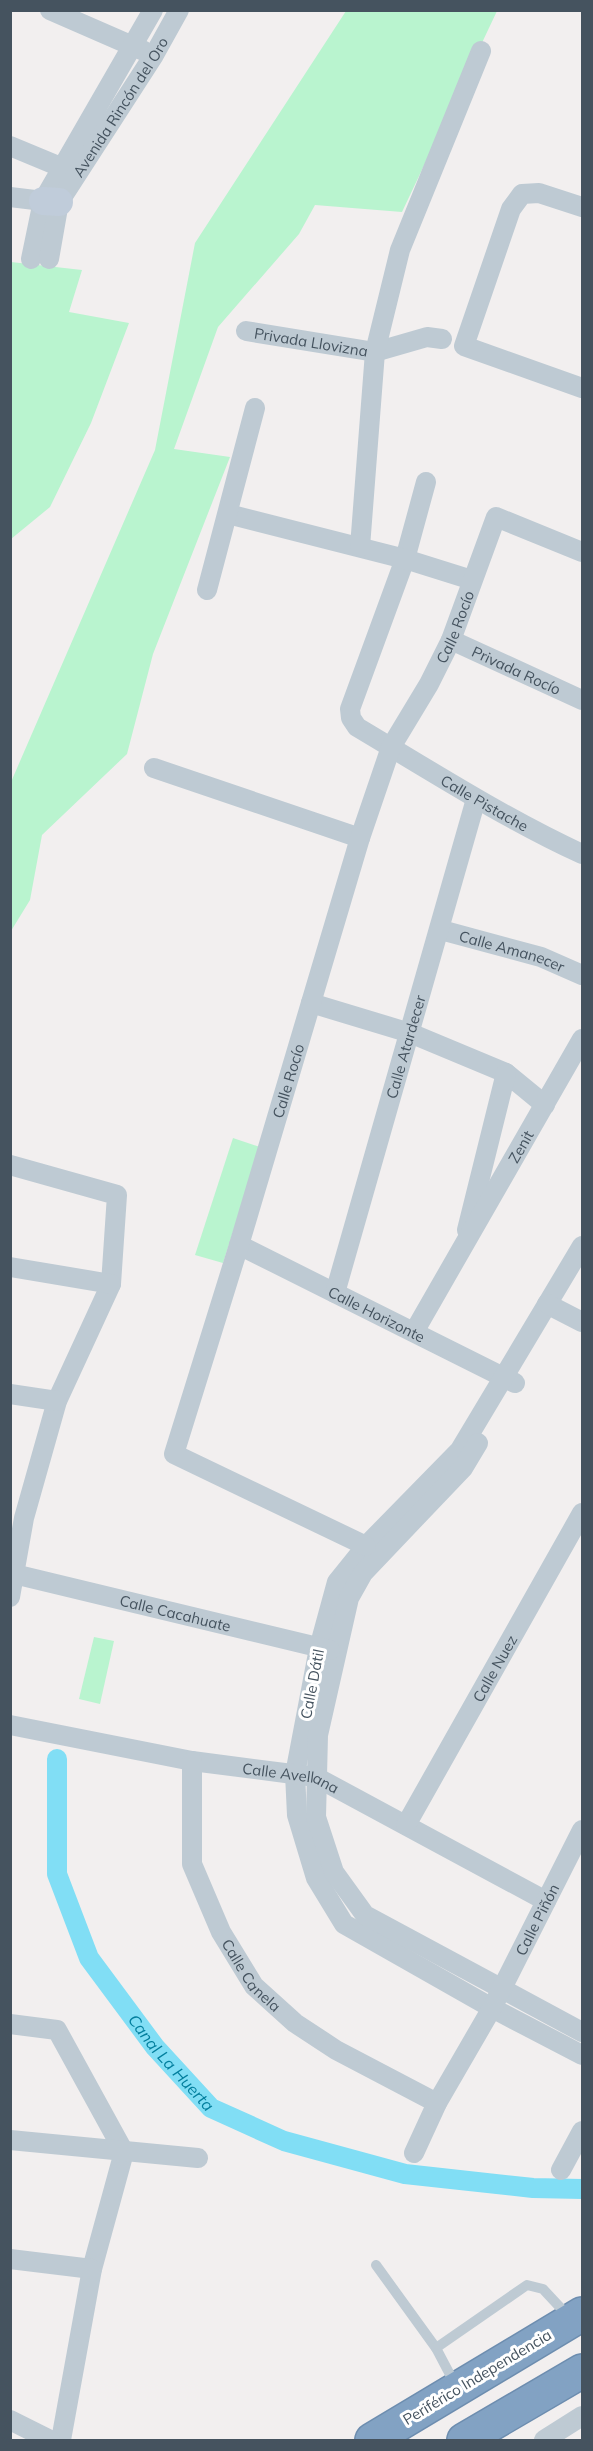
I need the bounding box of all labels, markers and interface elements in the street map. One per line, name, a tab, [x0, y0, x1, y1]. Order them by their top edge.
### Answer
street label: Avenida Rincón del Oro	[68, 33, 172, 180]
street label: Privada Llovizna	[253, 323, 369, 360]
street label: Calle Rocío	[431, 588, 478, 666]
street label: Privada Rocío	[469, 641, 564, 699]
street label: Calle Pistache	[438, 770, 532, 835]
street label: Calle Amanecer	[457, 926, 568, 976]
street label: Calle Atardecer	[381, 992, 429, 1101]
street label: Calle Rocío	[268, 1041, 308, 1120]
street label: Zenit	[504, 1127, 537, 1166]
street label: Calle Horizonte	[325, 1282, 428, 1346]
street label: Calle Cacahuate	[118, 1590, 233, 1635]
street label: Calle Nuez	[468, 1631, 521, 1705]
street label: Calle Dátil	[296, 1647, 328, 1721]
street label: Calle Avellana	[241, 1758, 342, 1797]
street label: Calle Piñón	[511, 1880, 563, 1958]
street label: Calle Canela	[218, 1935, 285, 2015]
water label: Canal La Huerta	[124, 2010, 219, 2115]
street label: Periférico Independencia	[399, 2325, 555, 2429]

